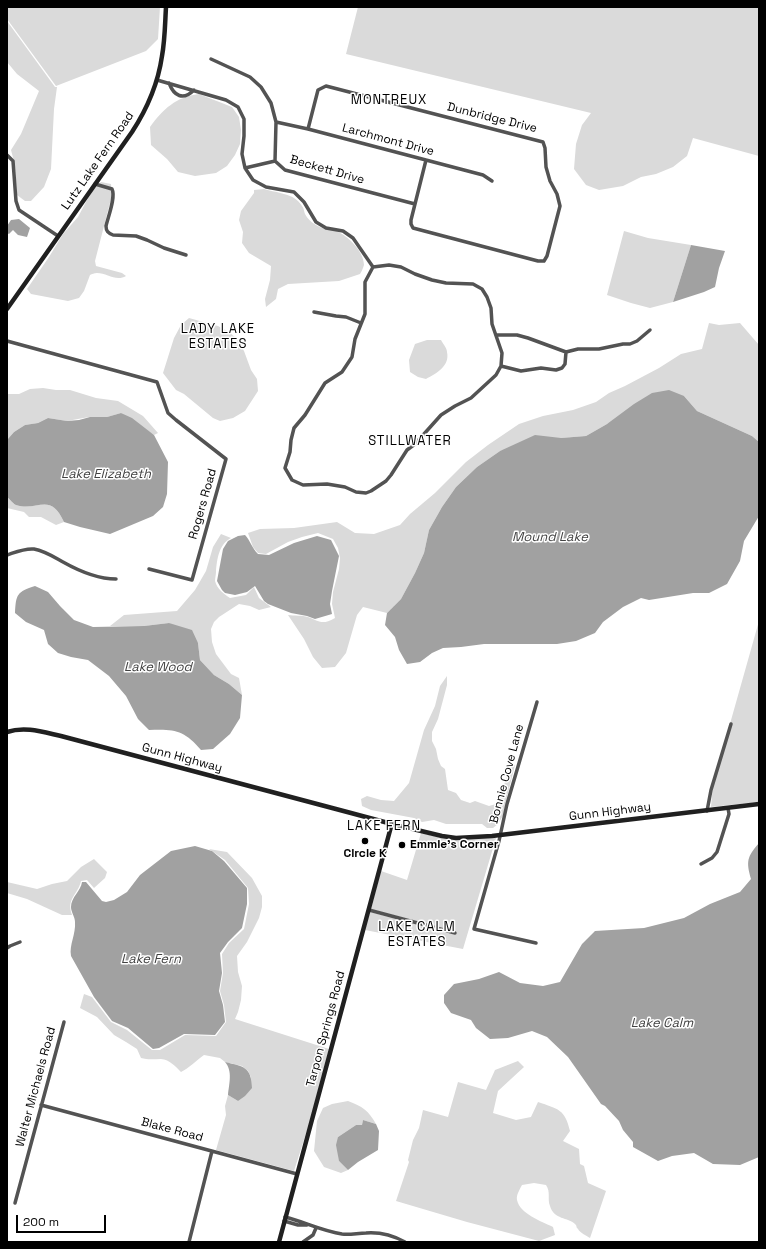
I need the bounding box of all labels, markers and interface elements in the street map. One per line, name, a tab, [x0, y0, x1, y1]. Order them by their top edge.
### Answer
district label: MONTREUX	[351, 92, 427, 108]
street label: Dunbridge Drive	[446, 100, 538, 136]
street label: Lutz Lake Fern Road	[59, 109, 137, 213]
street label: Larchmont Drive	[340, 121, 436, 159]
street label: Beckett Drive	[288, 153, 366, 187]
district label: LADY LAKE ESTATES	[181, 321, 255, 352]
district label: STILLWATER	[368, 433, 452, 449]
water label: Lake Elizabeth	[61, 466, 151, 482]
street label: Rogers Road	[186, 467, 220, 541]
water label: Mound Lake	[512, 529, 588, 545]
water label: Lake Wood	[124, 659, 192, 675]
street label: Bonnie Cove Lane	[487, 723, 527, 825]
street label: Gunn Highway	[140, 740, 224, 776]
street label: Gunn Highway	[568, 800, 652, 824]
district label: LAKE FERN	[347, 818, 421, 834]
marker: Circle K	[360, 836, 370, 846]
place label: Emmie's Corner	[410, 838, 499, 852]
marker: Emmie's Corner	[397, 840, 407, 850]
place label: Circle K	[343, 847, 387, 861]
district label: LAKE CALM ESTATES	[378, 919, 456, 950]
water label: Lake Fern	[121, 951, 181, 967]
street label: Tarpon Springs Road	[304, 969, 348, 1089]
water label: Lake Calm	[631, 1015, 693, 1031]
street label: Walter Michaels Road	[13, 1025, 59, 1149]
street label: Blake Road	[139, 1115, 205, 1145]
scale bar	[18, 1207, 108, 1233]
text: 200 m	[23, 1214, 59, 1230]

